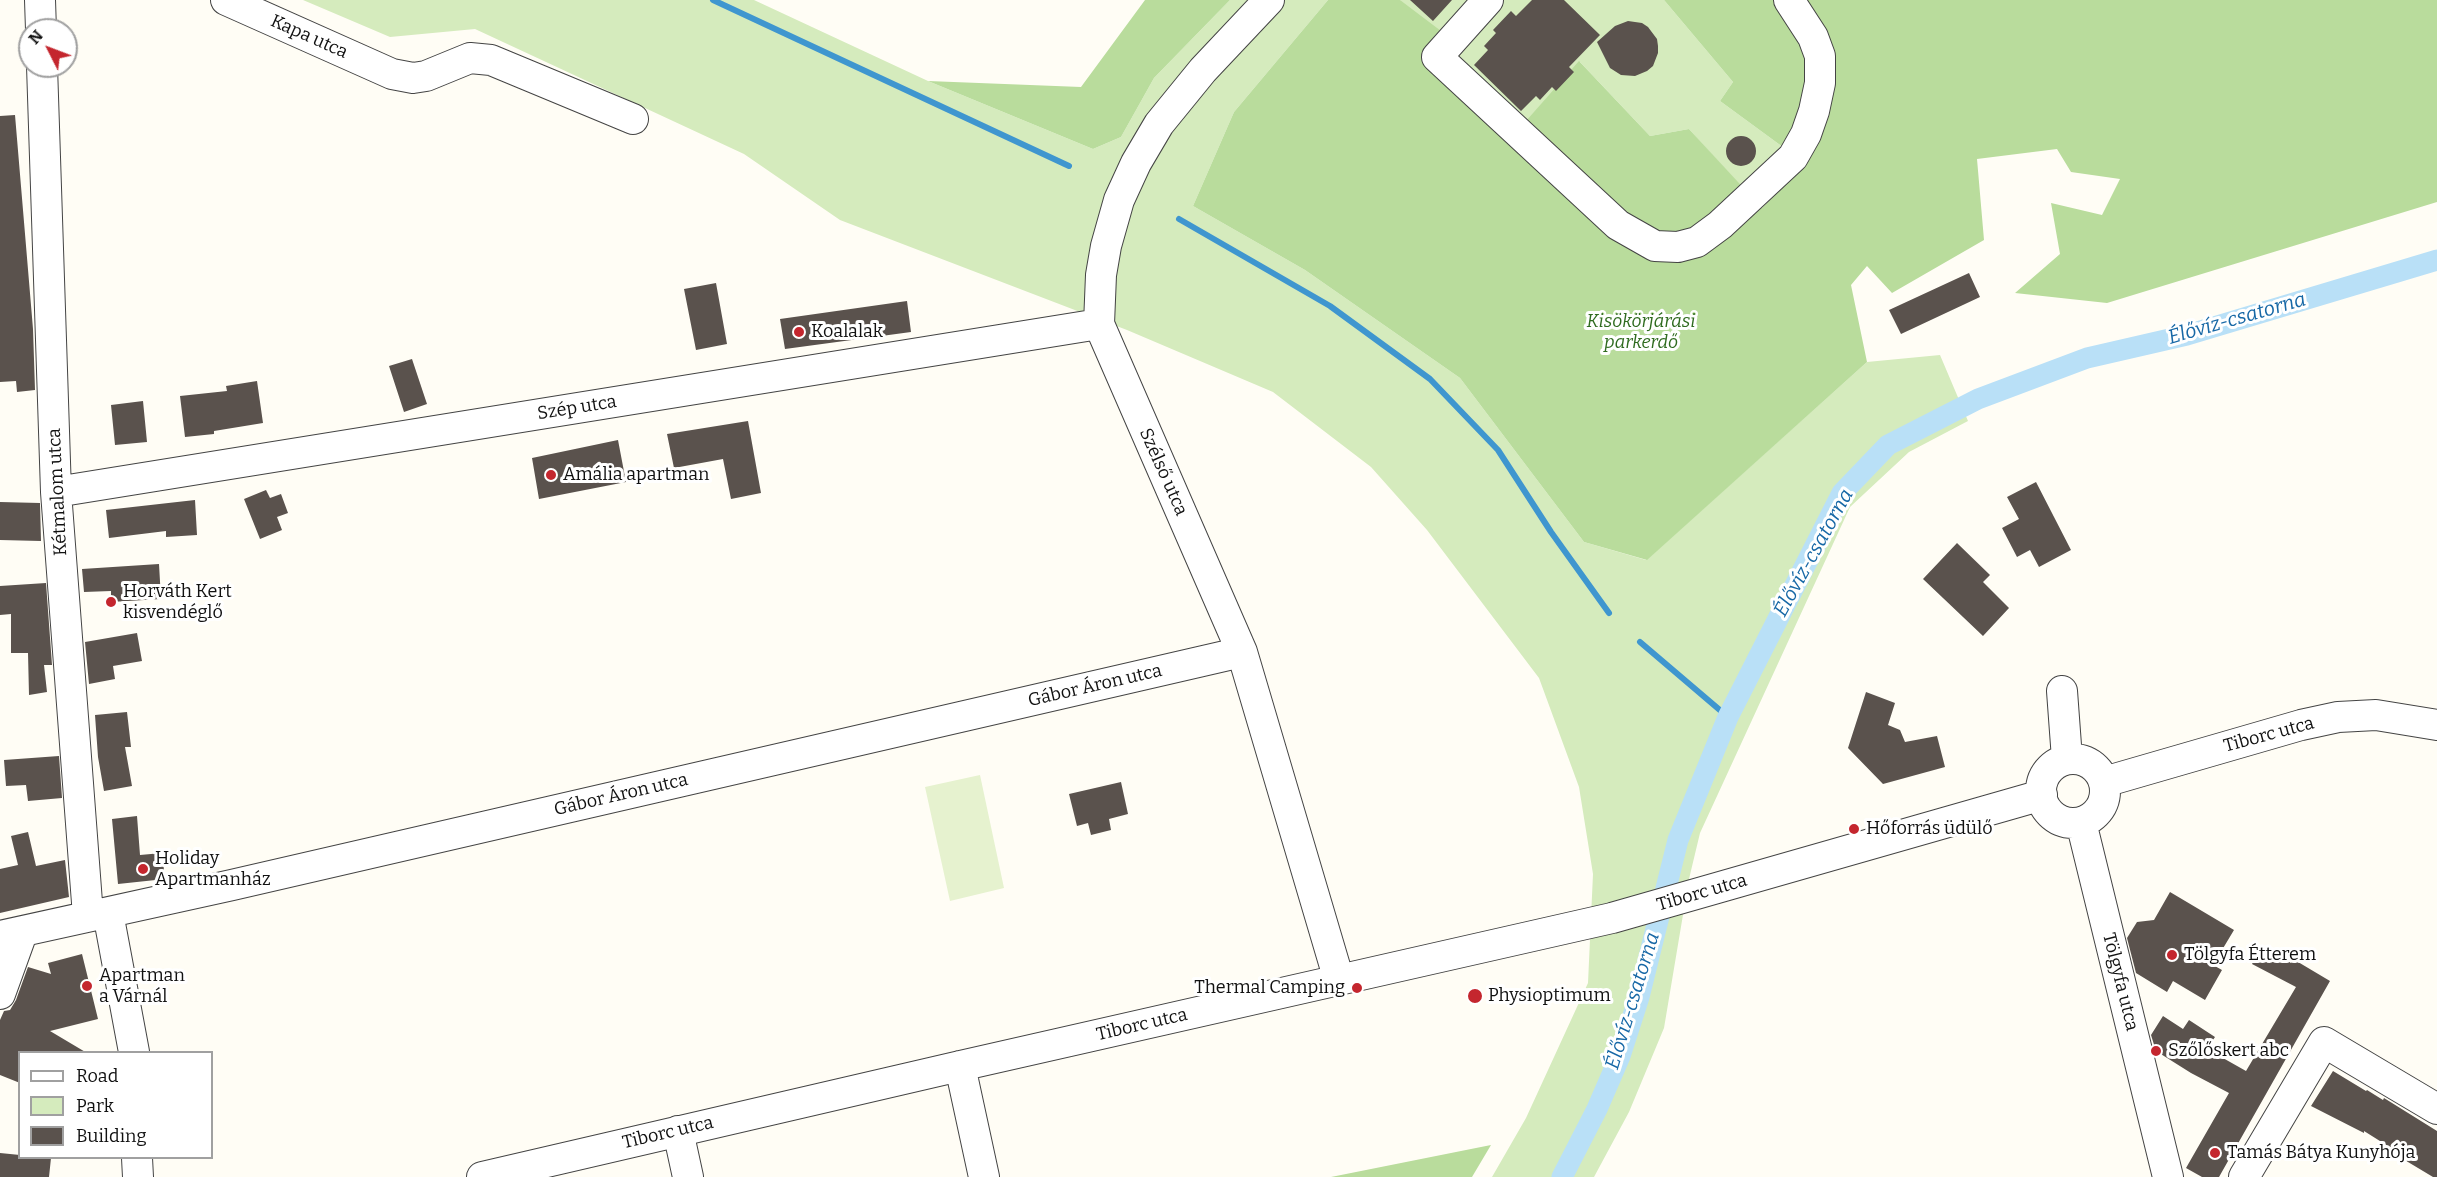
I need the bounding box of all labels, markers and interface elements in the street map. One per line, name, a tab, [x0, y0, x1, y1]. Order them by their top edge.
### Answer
street label: Kapa utca	[267, 10, 351, 64]
north arrow	[18, 18, 78, 78]
text: N	[25, 26, 47, 48]
water label: Élővíz-csatorna	[2165, 288, 2309, 350]
park label: Kisökörjárási parkerdő	[1587, 311, 1695, 354]
place label: Koalalak	[811, 321, 883, 343]
marker: Koalalak	[792, 325, 806, 339]
street label: Szép utca	[536, 391, 618, 425]
street label: Szélső utca	[1134, 425, 1192, 519]
street label: Kétmalom utca	[44, 428, 72, 556]
place label: Amália apartman	[563, 464, 709, 486]
marker: Amália apartman	[544, 468, 558, 482]
water label: Élővíz-csatorna	[1769, 485, 1859, 621]
place label: Horváth Kert kisvendéglő	[123, 581, 232, 624]
marker: Horváth Kert kisvendéglő	[104, 595, 118, 609]
street label: Gábor Áron utca	[1026, 660, 1164, 712]
street label: Tiborc utca	[2221, 713, 2317, 757]
street label: Gábor Áron utca	[552, 769, 690, 821]
place label: Hőforrás üdülő	[1866, 818, 1993, 840]
marker: Hőforrás üdülő	[1847, 822, 1861, 836]
place label: Holiday Apartmanház	[155, 848, 271, 890]
marker: Holiday Apartmanház	[136, 862, 150, 876]
street label: Tiborc utca	[1654, 870, 1750, 916]
water label: Élővíz-csatorna	[1601, 930, 1665, 1072]
street label: Tölgyfa utca	[2097, 931, 2143, 1033]
place label: Tölgyfa Étterem	[2184, 944, 2316, 966]
marker: Tölgyfa Étterem	[2165, 948, 2179, 962]
place label: Apartman a Várnál	[99, 965, 185, 1008]
place label: Thermal Camping	[1194, 977, 1345, 999]
marker: Apartman a Várnál	[80, 979, 94, 993]
marker: Thermal Camping	[1350, 981, 1364, 995]
place label: Physioptimum	[1488, 985, 1611, 1007]
marker: Physioptimum	[1466, 987, 1484, 1005]
street label: Tiborc utca	[1094, 1004, 1190, 1046]
place label: Szőlőskert abc	[2168, 1040, 2289, 1062]
marker: Szőlőskert abc	[2149, 1044, 2163, 1058]
legend	[18, 1051, 213, 1159]
text: Road	[76, 1065, 118, 1087]
text: Park	[76, 1095, 114, 1117]
street label: Tiborc utca	[620, 1112, 716, 1154]
text: Building	[76, 1125, 147, 1147]
place label: Tamás Bátya Kunyhója	[2227, 1142, 2415, 1164]
marker: Tamás Bátya Kunyhója	[2208, 1146, 2222, 1160]

